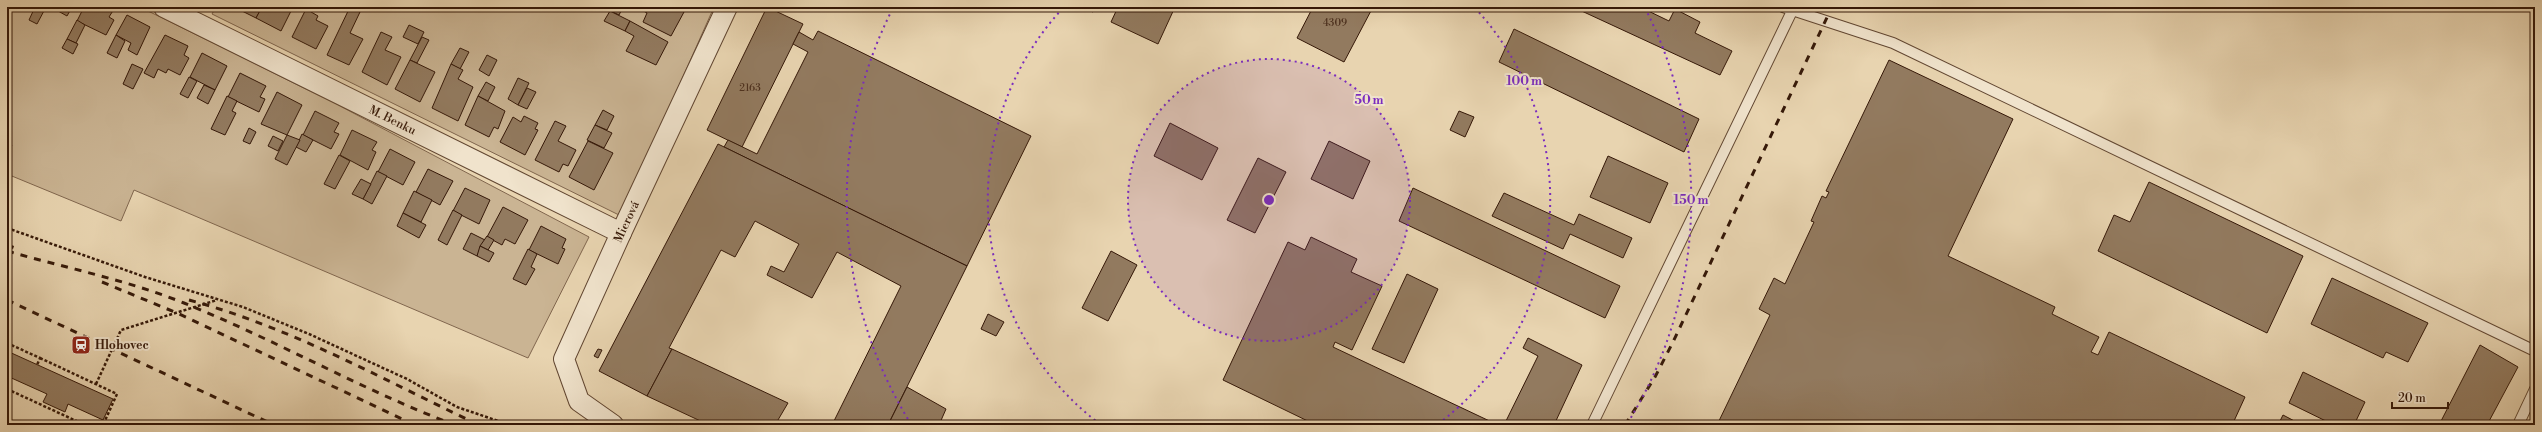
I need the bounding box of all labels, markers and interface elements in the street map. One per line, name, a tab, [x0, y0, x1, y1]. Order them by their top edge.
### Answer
house number: 4309	[1323, 17, 1347, 29]
text: 100 m	[1506, 74, 1542, 89]
house number: 2163	[739, 82, 761, 94]
text: 50 m	[1354, 93, 1384, 108]
street label: M. Benku	[366, 102, 419, 139]
centre of rings	[1262, 193, 1276, 207]
text: 150 m	[1674, 193, 1708, 208]
street label: Mierová	[611, 198, 643, 245]
station icon: Hlohovec	[70, 334, 92, 356]
place label: Hlohovec	[95, 338, 149, 353]
scale bar	[2392, 384, 2448, 410]
text: 20 m	[2398, 391, 2426, 406]

